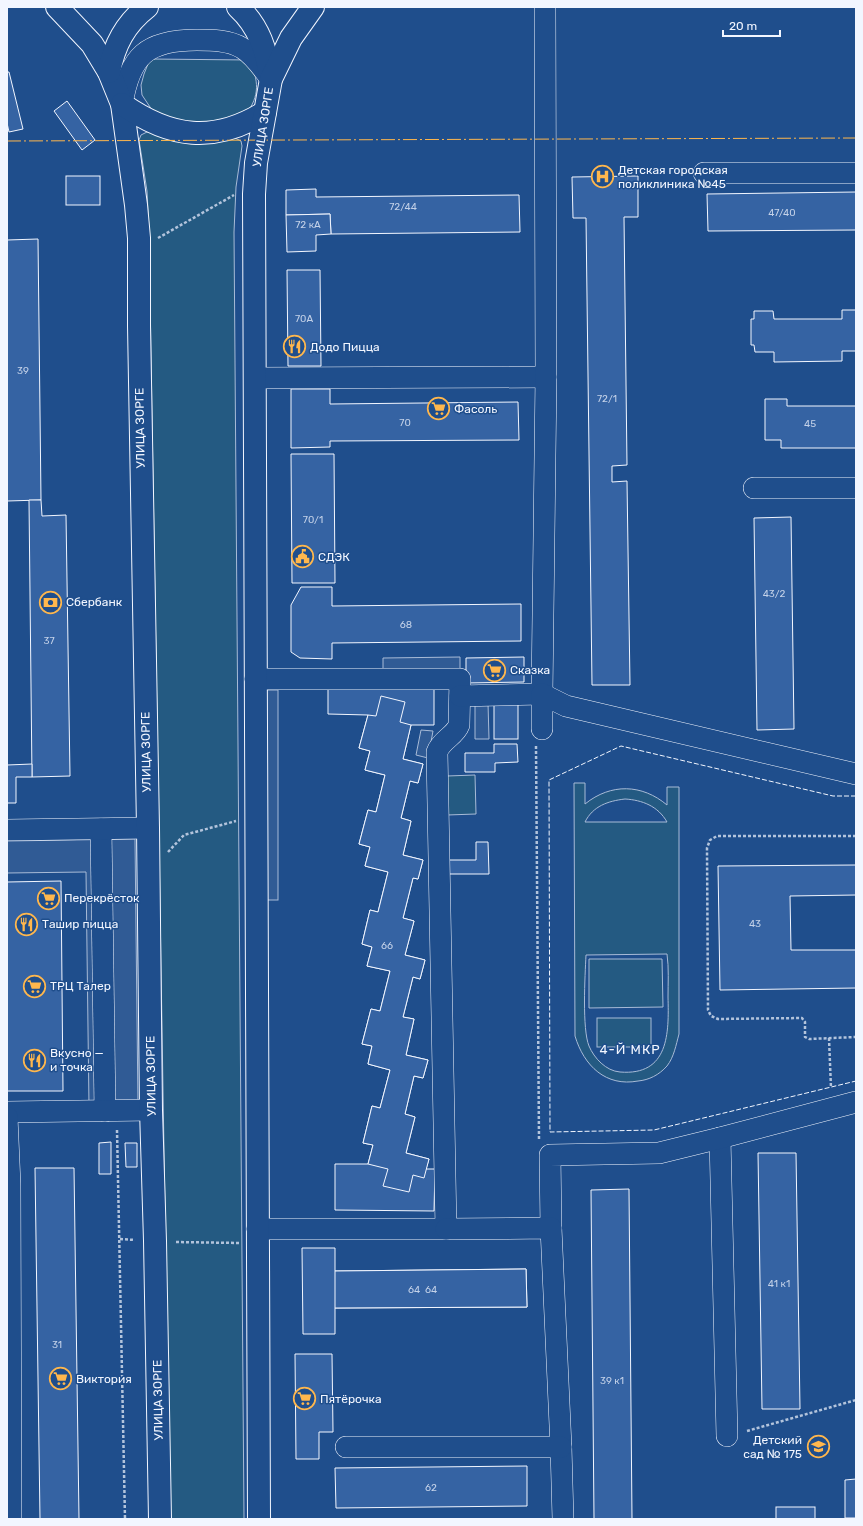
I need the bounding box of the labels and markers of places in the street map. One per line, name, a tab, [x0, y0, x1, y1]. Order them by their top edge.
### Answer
place label: Детская городская поликлиника №45	[618, 163, 728, 191]
hospital icon: Детская городская поликлиника №45	[590, 164, 616, 190]
restaurant icon: Додо Пицца	[282, 334, 308, 360]
place label: Додо Пицца	[310, 340, 380, 354]
supermarket icon: Фасоль	[426, 396, 452, 422]
place label: Фасоль	[454, 402, 497, 416]
public building icon: СДЭК	[289, 544, 315, 570]
place label: СДЭК	[318, 550, 350, 564]
bank icon: Сбербанк	[38, 589, 64, 615]
place label: Сбербанк	[66, 595, 123, 609]
supermarket icon: Сказка	[482, 657, 508, 683]
place label: Сказка	[510, 663, 550, 677]
supermarket icon: Перекрёсток	[36, 885, 62, 911]
place label: Перекрёсток	[64, 891, 140, 905]
restaurant icon: Ташир пицца	[14, 911, 40, 937]
place label: Ташир пицца	[42, 917, 118, 931]
supermarket icon: ТРЦ Талер	[22, 973, 48, 999]
place label: ТРЦ Талер	[50, 979, 111, 993]
place label: Вкусно — и точка	[50, 1046, 104, 1074]
restaurant icon: Вкусно — и точка	[22, 1047, 48, 1073]
supermarket icon: Виктория	[48, 1366, 74, 1392]
place label: Виктория	[76, 1372, 132, 1386]
supermarket icon: Пятёрочка	[292, 1386, 318, 1412]
place label: Пятёрочка	[320, 1392, 382, 1406]
place label: Детский сад № 175	[743, 1433, 802, 1461]
school or university icon: Детский сад № 175	[805, 1434, 831, 1460]

